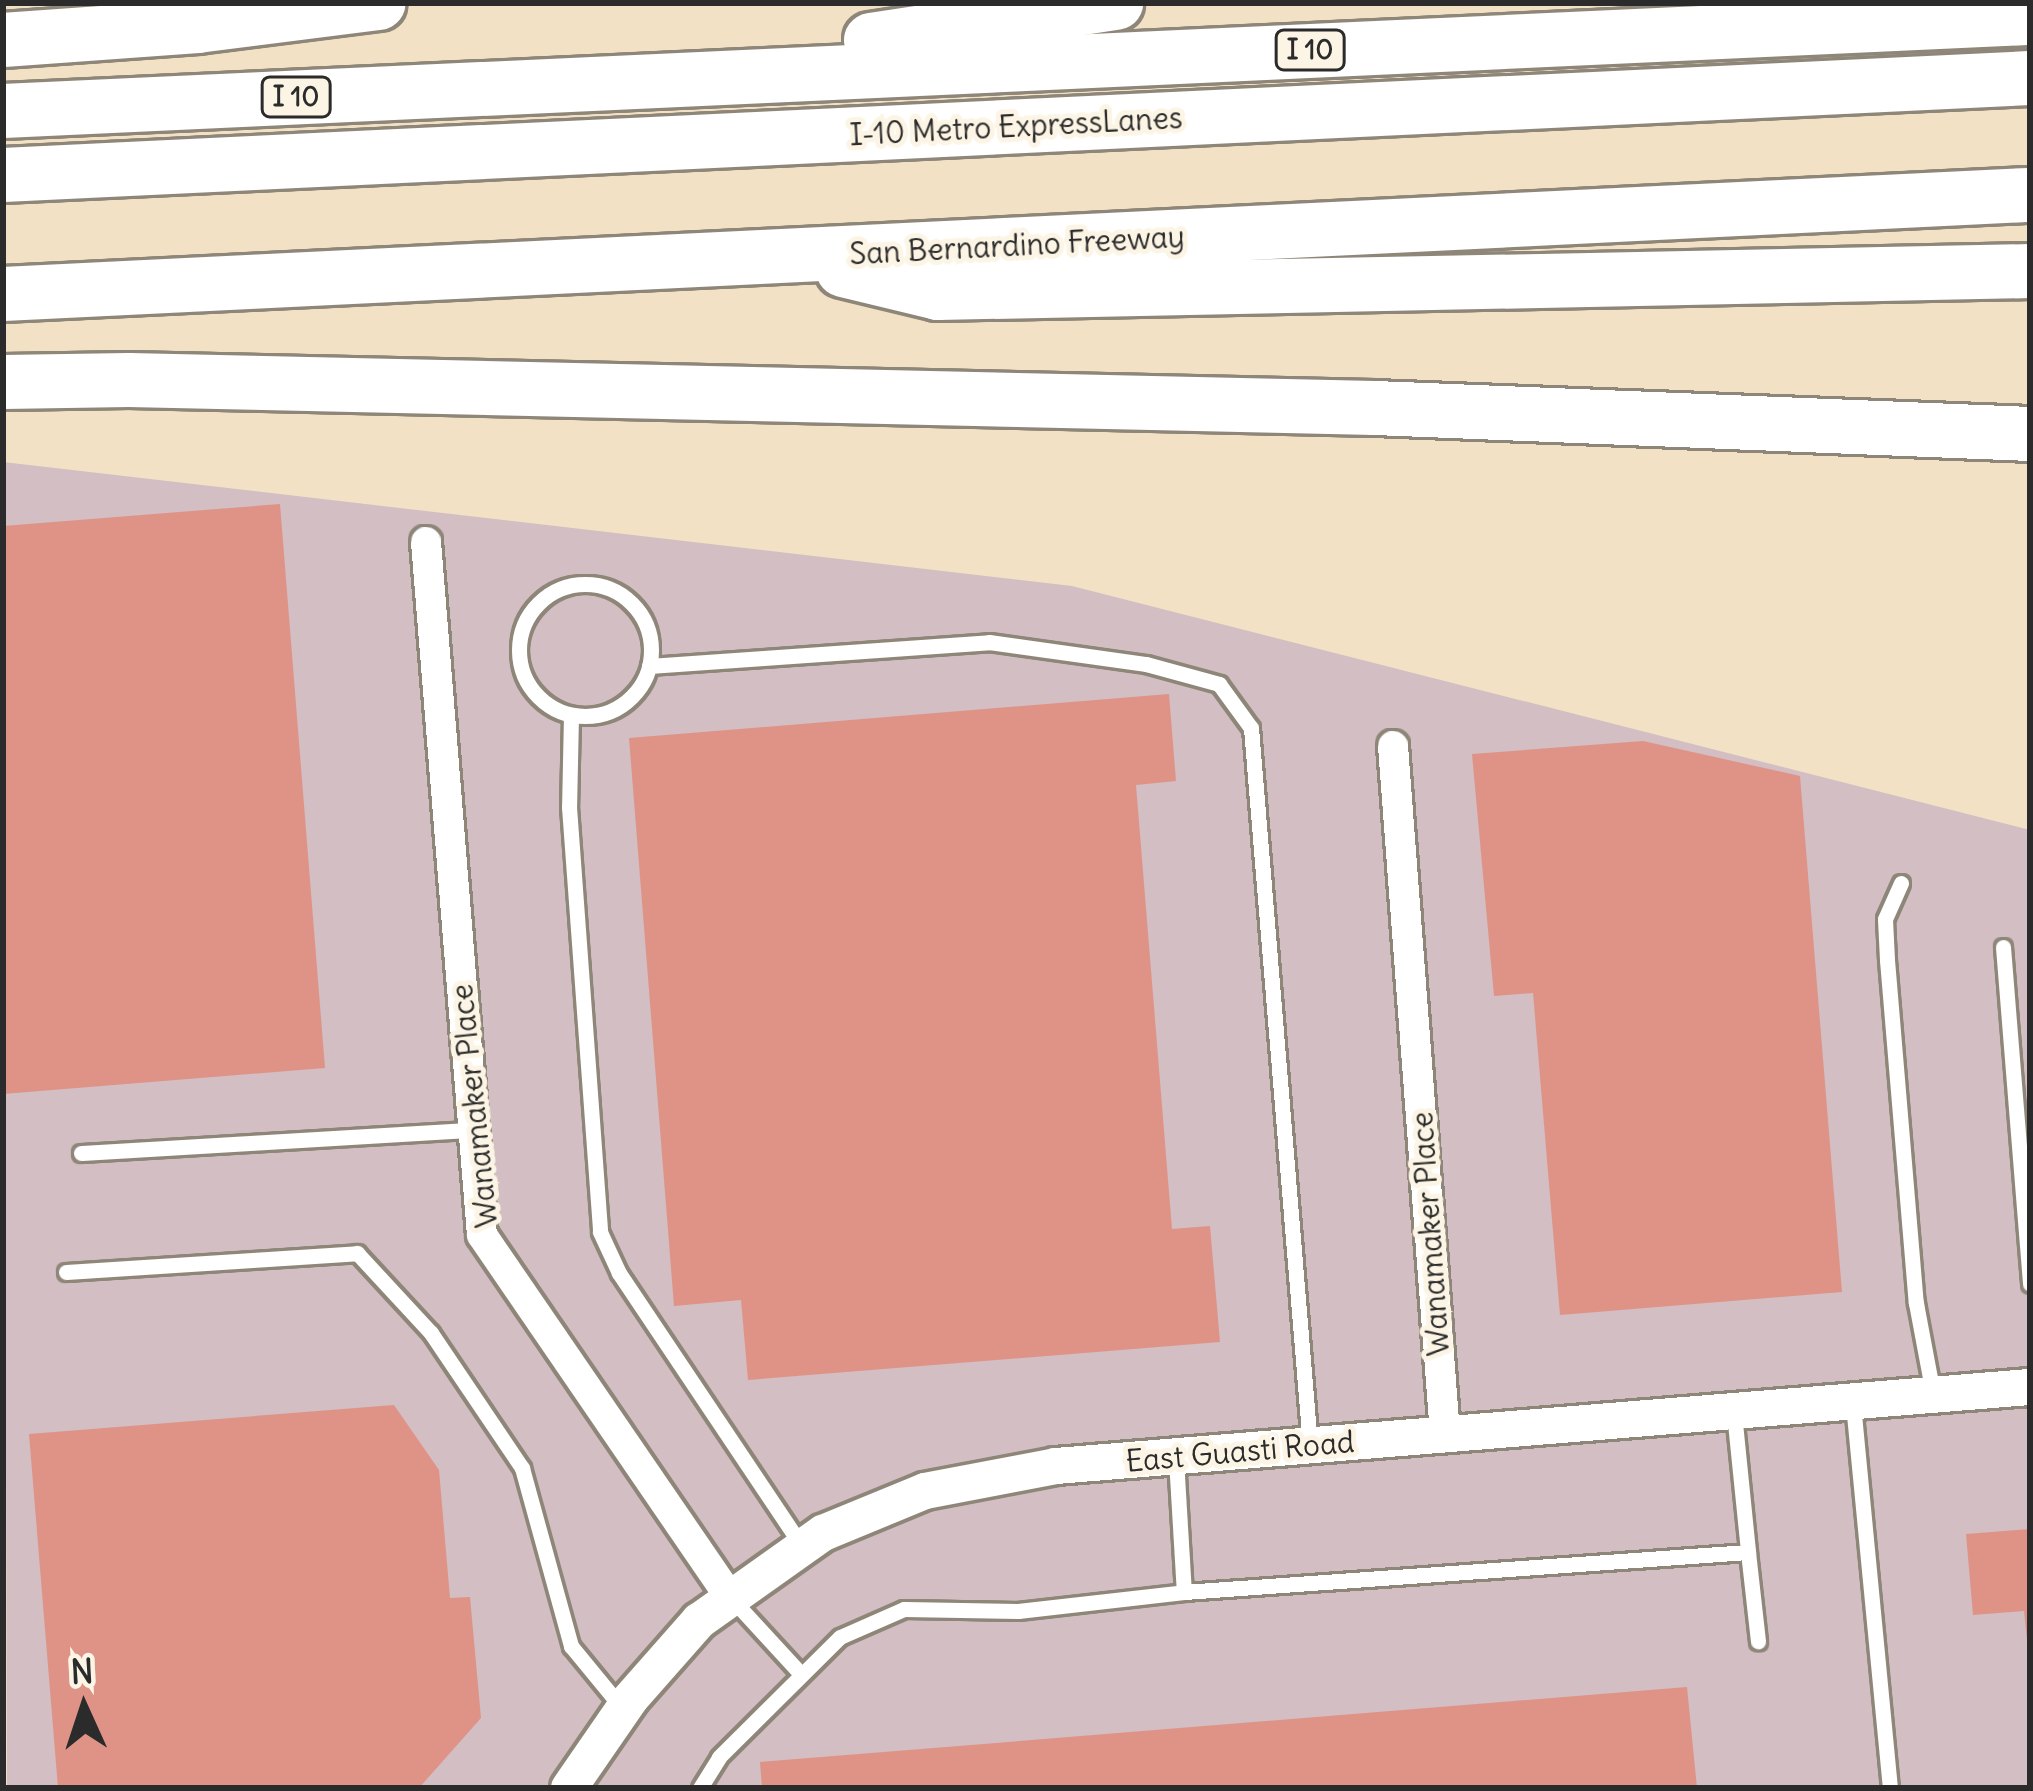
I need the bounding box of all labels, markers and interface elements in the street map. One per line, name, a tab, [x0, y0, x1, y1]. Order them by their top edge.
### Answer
road number: I 10	[1274, 29, 1346, 71]
road number: I 10	[260, 76, 332, 118]
street label: I-10 Metro ExpressLanes	[849, 99, 1183, 153]
street label: San Bernardino Freeway	[849, 218, 1185, 272]
street label: Wanamaker Place	[443, 982, 505, 1230]
street label: Wanamaker Place	[1404, 1111, 1456, 1357]
street label: East Guasti Road	[1124, 1423, 1356, 1479]
north arrow	[24, 1647, 144, 1767]
text: N	[70, 1649, 95, 1693]

